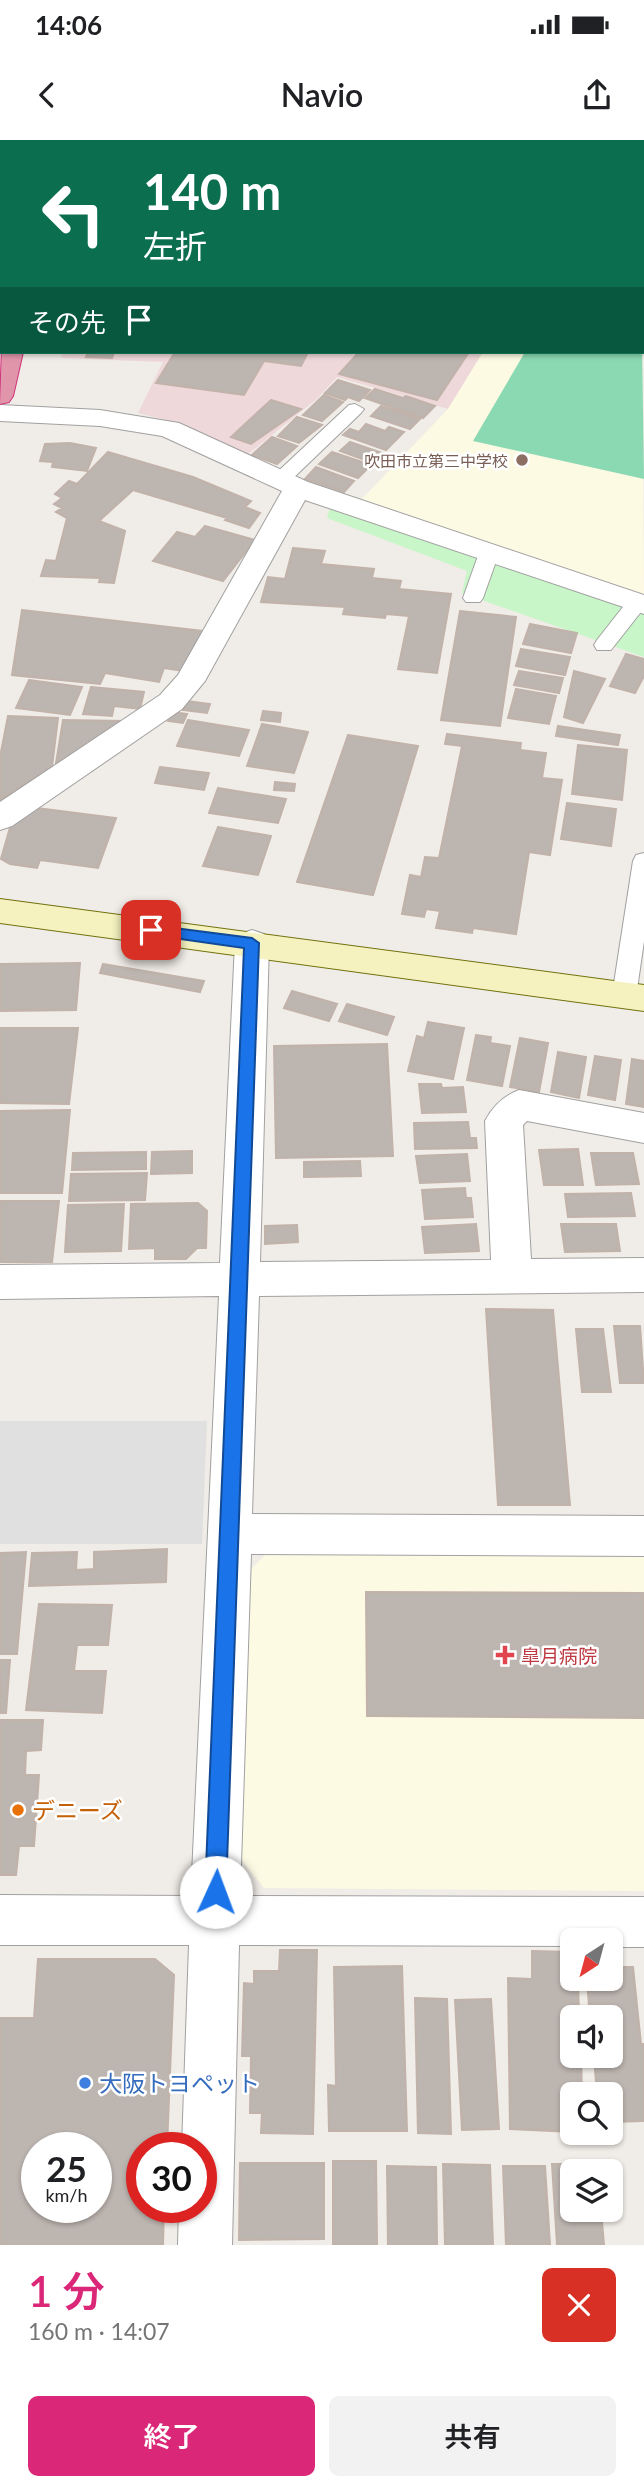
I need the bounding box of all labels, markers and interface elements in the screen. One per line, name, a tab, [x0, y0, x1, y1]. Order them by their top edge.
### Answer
text: 14:06	[35, 9, 102, 41]
text: Navio	[281, 75, 363, 114]
icon: back	[28, 76, 66, 114]
icon: share	[578, 76, 616, 114]
text: 140 m	[143, 162, 281, 220]
icon: left	[28, 168, 119, 259]
text: 左折	[143, 226, 207, 265]
icon: arrive	[120, 301, 158, 339]
text: その先	[28, 306, 106, 338]
place label: 吹田市立第三中学校	[364, 451, 508, 470]
marker: 吹田市立第三中学校	[514, 452, 530, 468]
pin	[121, 900, 181, 960]
icon: arrive	[132, 911, 170, 949]
place label: 皐月病院	[521, 1644, 597, 1667]
marker: 皐月病院	[495, 1645, 515, 1665]
place label: デニーズ	[32, 1796, 123, 1824]
marker: デニーズ	[10, 1802, 26, 1818]
position arrow	[179, 1855, 253, 1929]
north arrow	[560, 1928, 623, 1992]
map controls	[560, 1928, 623, 2222]
button: sound	[560, 2005, 623, 2068]
place label: 大阪トヨペット	[99, 2069, 260, 2097]
marker: 大阪トヨペット	[77, 2075, 93, 2091]
button: search	[560, 2082, 623, 2145]
speed limit sign: 30	[126, 2132, 217, 2223]
text: 25	[46, 2147, 87, 2189]
button: layers	[560, 2159, 623, 2222]
text: km/h	[45, 2184, 88, 2206]
text: 1 分	[28, 2266, 105, 2316]
button: close	[542, 2268, 616, 2342]
text: 160 m · 14:07	[28, 2317, 170, 2345]
button: 終了	[28, 2396, 315, 2476]
button: 共有	[329, 2396, 616, 2476]

